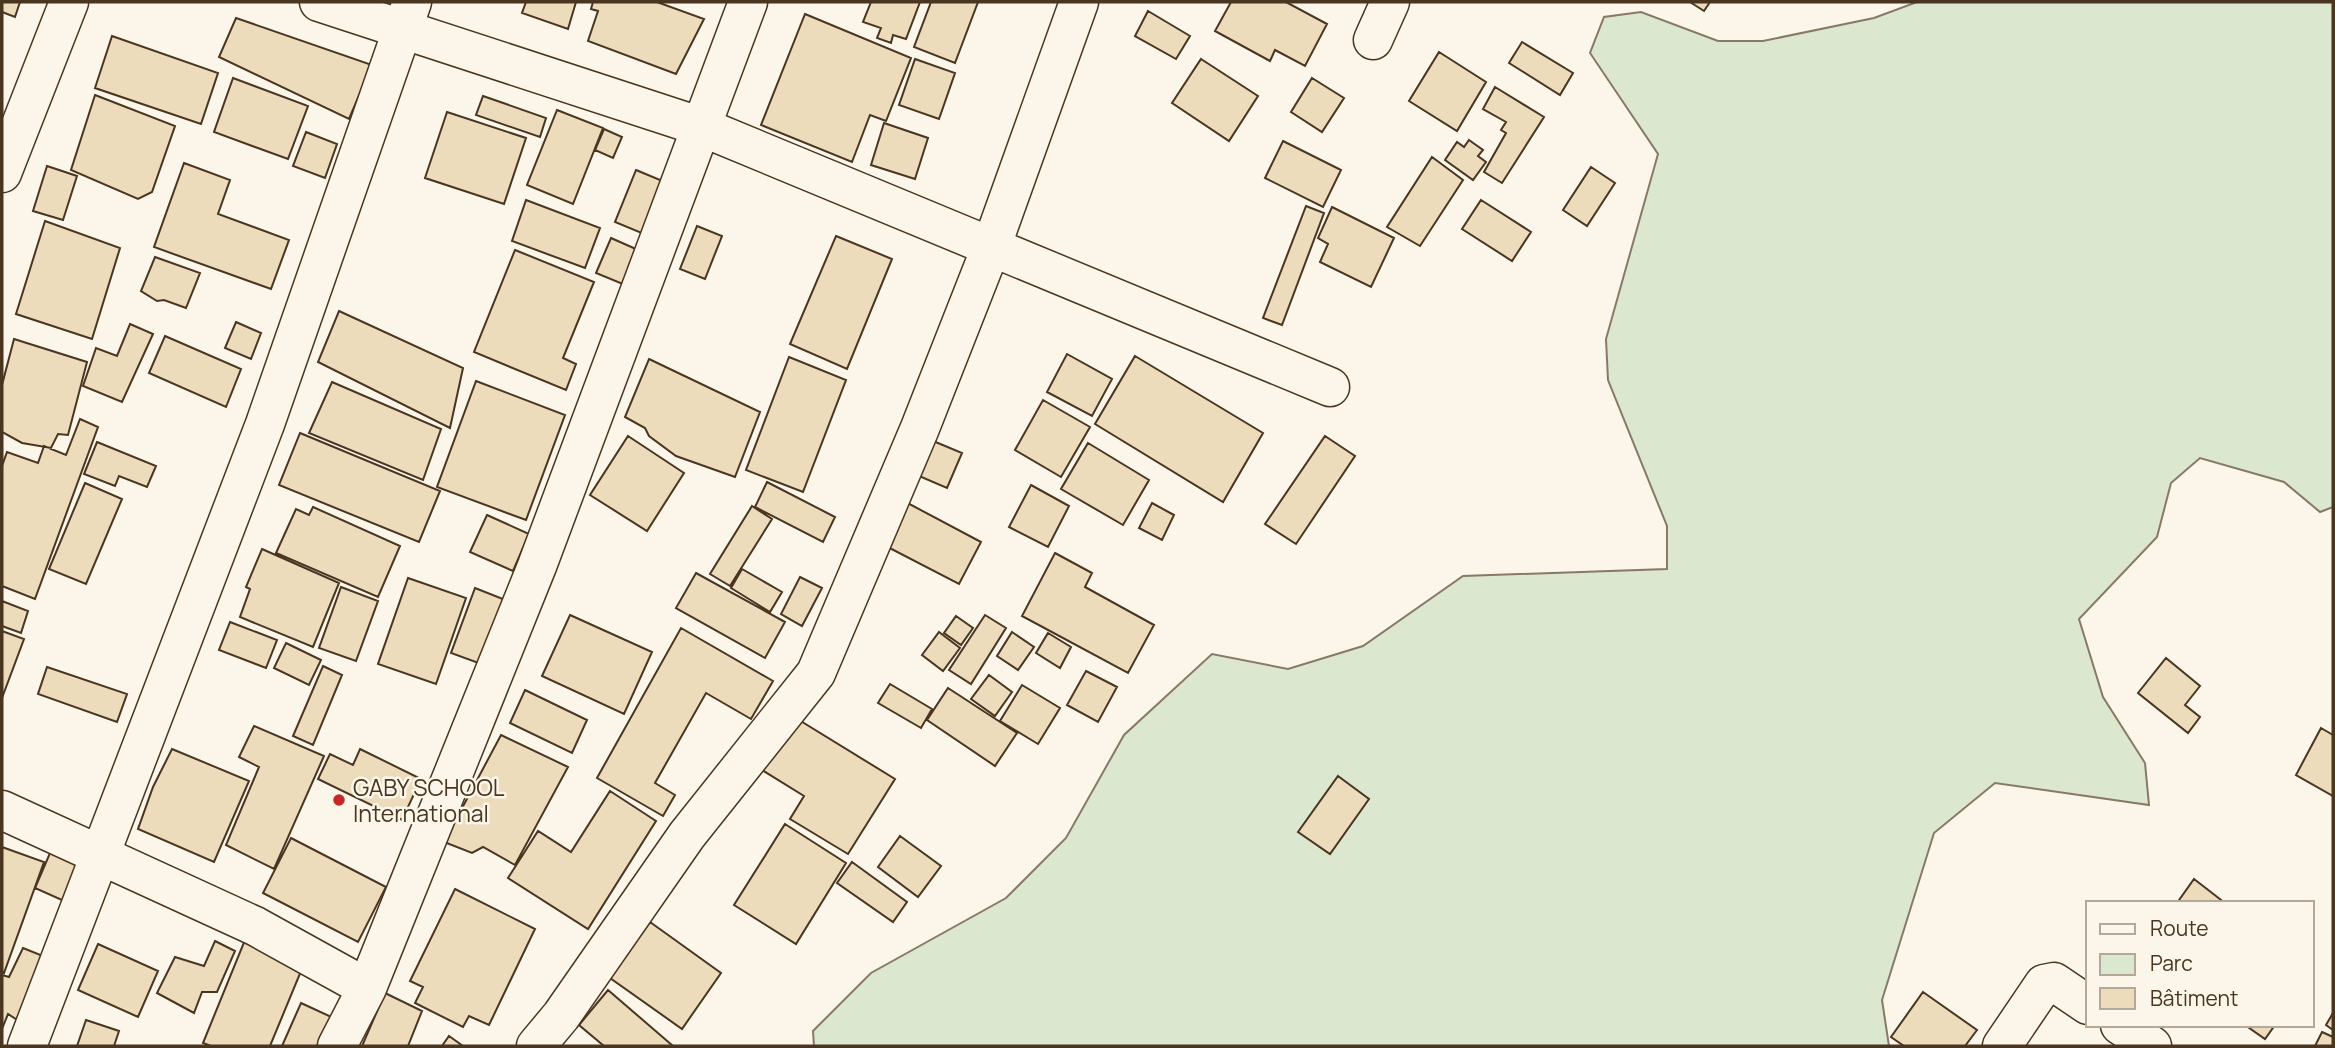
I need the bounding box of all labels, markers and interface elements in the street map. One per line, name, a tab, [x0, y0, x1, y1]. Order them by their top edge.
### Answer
place label: GABY SCHOOL International	[353, 771, 505, 829]
marker: GABY SCHOOL International	[331, 792, 347, 808]
legend	[2086, 901, 2314, 1027]
text: Route	[2150, 914, 2208, 942]
text: Parc	[2150, 949, 2193, 977]
text: Bâtiment	[2150, 984, 2238, 1012]

